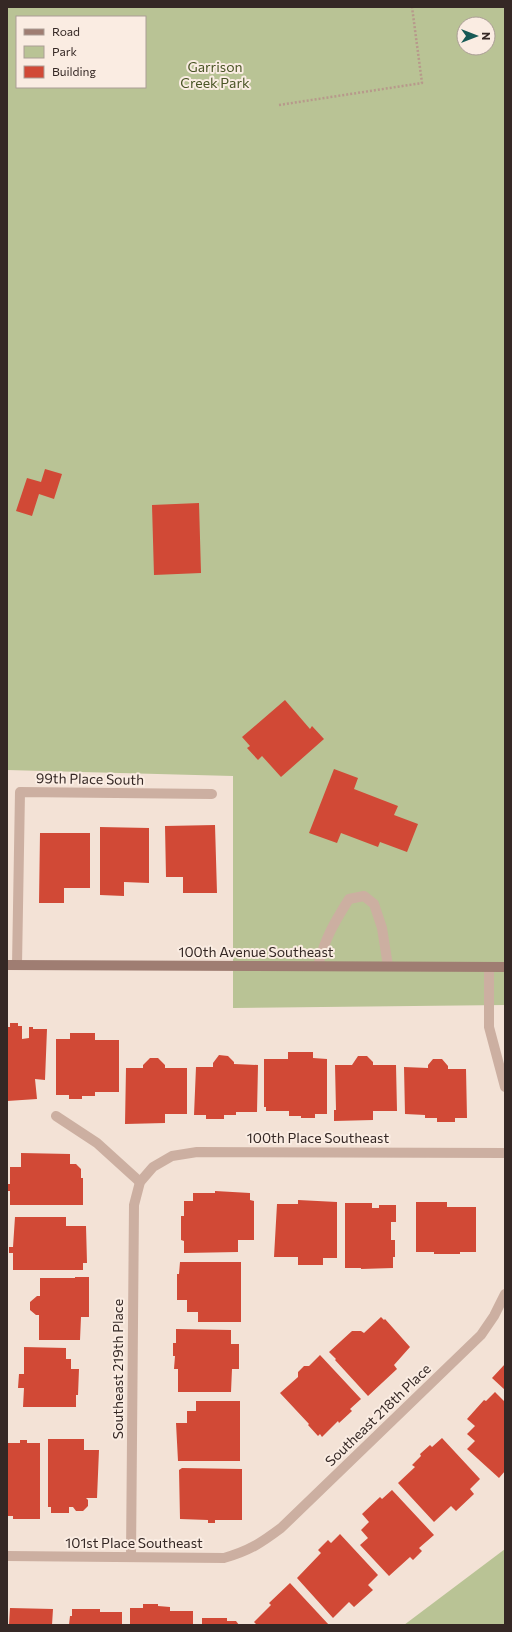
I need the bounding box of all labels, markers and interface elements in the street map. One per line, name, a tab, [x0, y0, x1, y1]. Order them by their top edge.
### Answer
legend	[16, 16, 146, 88]
north arrow	[456, 16, 496, 56]
text: Road	[52, 24, 80, 38]
text: N	[480, 32, 493, 40]
text: Park	[52, 44, 78, 58]
park label: Garrison Creek Park	[180, 58, 250, 91]
text: Building	[52, 64, 96, 78]
street label: 99th Place South	[36, 769, 144, 788]
street label: 100th Avenue Southeast	[179, 943, 334, 960]
street label: 100th Place Southeast	[247, 1129, 389, 1146]
street label: Southeast 219th Place	[109, 1299, 126, 1439]
street label: Southeast 218th Place	[321, 1360, 434, 1469]
street label: 101st Place Southeast	[65, 1534, 203, 1551]

